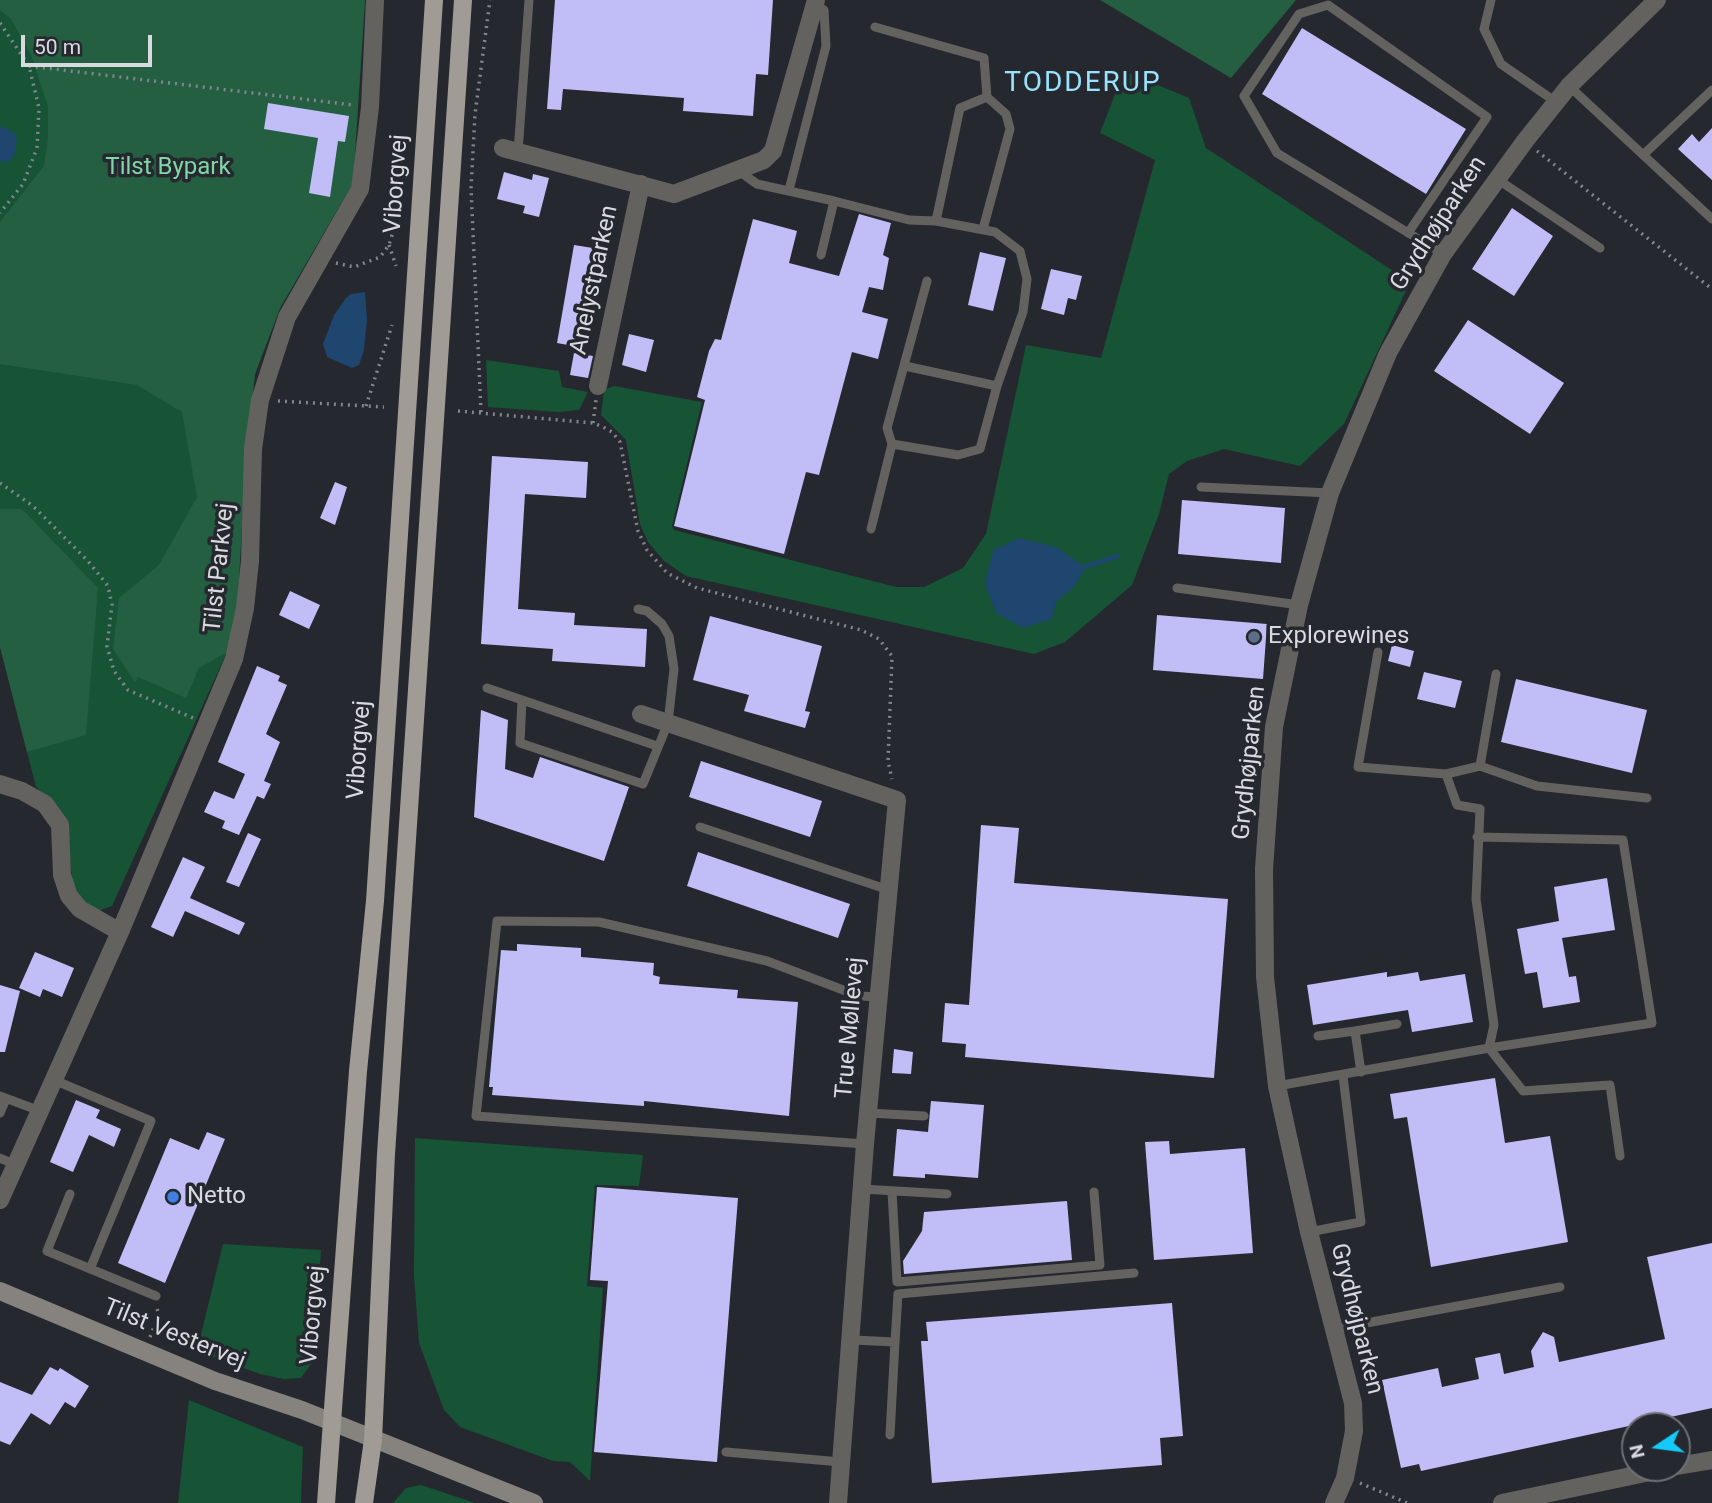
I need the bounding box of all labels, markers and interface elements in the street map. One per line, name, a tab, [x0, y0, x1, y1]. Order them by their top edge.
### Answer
scale bar	[24, 21, 156, 65]
text: 50 m	[34, 35, 81, 59]
district label: TODDERUP	[1005, 67, 1161, 101]
street label: Viborgvej	[379, 133, 415, 235]
street label: Grydhøjparken	[1385, 151, 1493, 297]
park label: Tilst Bypark	[105, 154, 231, 182]
street label: Anelystparken	[565, 203, 625, 357]
street label: Tilst Parkvej	[199, 502, 241, 634]
place label: Explorewines	[1268, 623, 1409, 651]
marker: Explorewines	[1246, 629, 1262, 645]
street label: Grydhøjparken	[1228, 685, 1272, 841]
street label: Viborgvej	[342, 699, 378, 801]
street label: True Møllevej	[830, 956, 872, 1100]
place label: Netto	[187, 1183, 246, 1211]
marker: Netto	[165, 1189, 181, 1205]
street label: Grydhøjparken	[1323, 1241, 1389, 1397]
street label: Viborgvej	[295, 1264, 333, 1366]
street label: Tilst Vestervej	[99, 1293, 249, 1377]
north arrow	[1621, 1412, 1691, 1482]
text: N	[1624, 1442, 1650, 1461]

